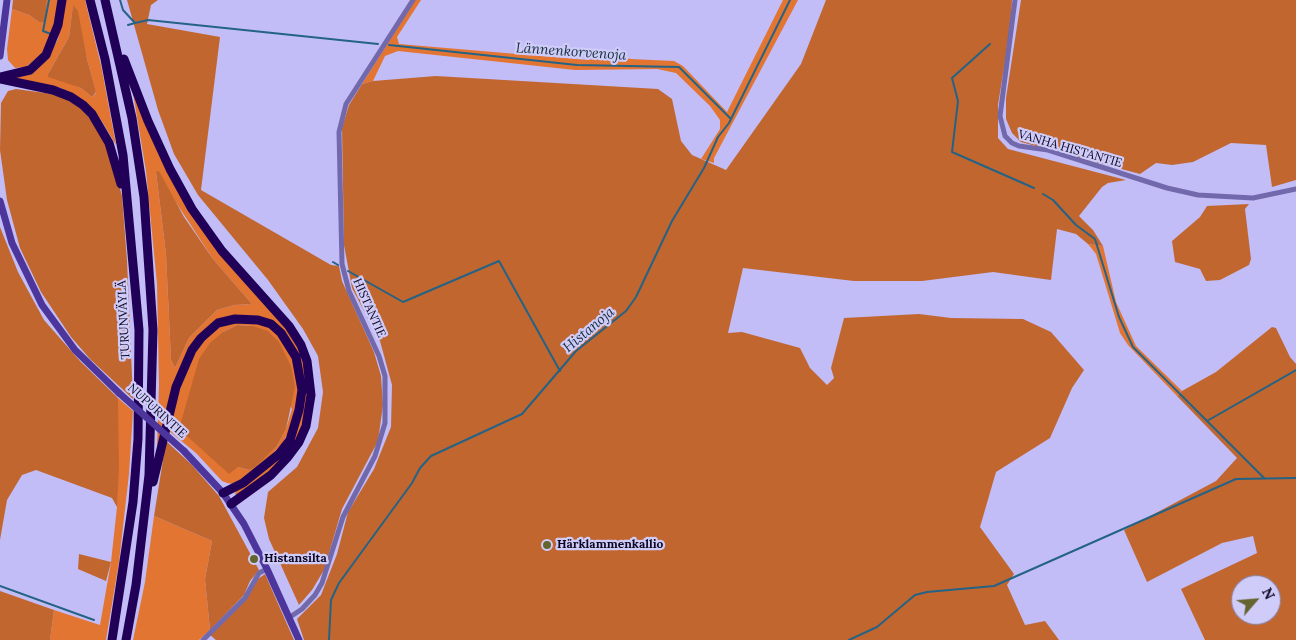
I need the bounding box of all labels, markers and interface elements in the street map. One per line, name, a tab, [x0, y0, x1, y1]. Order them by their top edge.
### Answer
water label: Lännenkorvenoja	[515, 40, 627, 64]
street label: VANHA HISTANTIE	[1016, 127, 1124, 171]
street label: HISTANTIE	[350, 276, 388, 340]
street label: TURUNVÄYLÄ	[115, 280, 133, 360]
water label: Histanoja	[560, 304, 618, 356]
street label: NUPURINTIE	[125, 381, 189, 441]
place label: Härklammenkallio	[557, 538, 663, 552]
marker: Härklammenkallio	[541, 539, 553, 551]
place label: Histansilta	[264, 552, 327, 566]
marker: Histansilta	[248, 553, 260, 565]
north arrow	[1231, 575, 1281, 625]
text: N	[1258, 585, 1279, 603]

